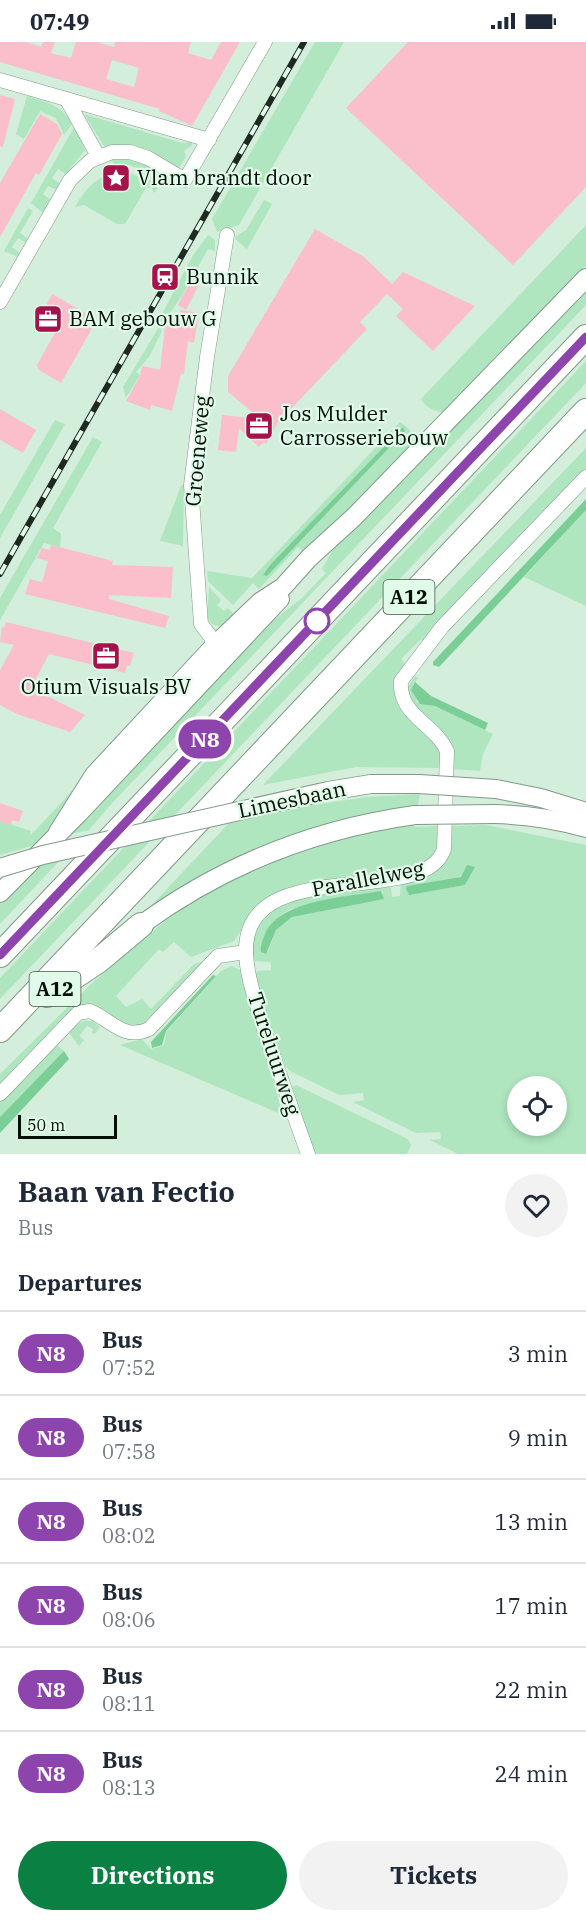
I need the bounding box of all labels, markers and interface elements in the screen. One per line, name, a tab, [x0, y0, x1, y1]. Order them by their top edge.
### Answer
text: 07:49	[30, 7, 89, 36]
place icon: Vlam brandt door	[100, 162, 132, 194]
place label: Vlam brandt door	[137, 163, 312, 191]
station icon: Bunnik	[149, 261, 181, 293]
place label: Bunnik	[186, 262, 259, 290]
office icon: BAM gebouw G	[32, 303, 64, 335]
place label: BAM gebouw G	[69, 304, 217, 332]
street label: Groeneweg	[178, 394, 216, 508]
place label: Jos Mulder Carrosseriebouw	[280, 399, 449, 451]
office icon: Jos Mulder Carrosseriebouw	[243, 410, 275, 442]
road number: A12	[384, 580, 434, 614]
unlabelled marker	[304, 608, 330, 634]
office icon: Otium Visuals BV	[90, 640, 122, 672]
place label: Otium Visuals BV	[21, 672, 191, 700]
line badge: N8	[178, 720, 232, 758]
text: N8	[190, 725, 220, 753]
street label: Limesbaan	[235, 774, 348, 824]
street label: Parallelweg	[309, 853, 427, 903]
road number: A12	[29, 972, 80, 1006]
street label: Tureluurweg	[242, 989, 308, 1119]
map controls	[507, 1076, 567, 1136]
button: locate	[507, 1076, 567, 1136]
scale bar	[18, 1112, 117, 1140]
text: 50 m	[27, 1115, 65, 1135]
text: Baan van Fectio	[18, 1173, 235, 1210]
button: heart	[505, 1174, 568, 1237]
text: Bus	[18, 1214, 53, 1241]
text: Departures	[18, 1268, 142, 1297]
text: Bus	[102, 1325, 143, 1354]
text: N8	[36, 1339, 66, 1367]
text: 3 min	[508, 1339, 568, 1368]
text: 07:52	[102, 1354, 156, 1381]
text: Bus	[102, 1409, 143, 1438]
text: N8	[36, 1423, 66, 1451]
text: 9 min	[508, 1423, 568, 1452]
text: 07:58	[102, 1438, 156, 1465]
text: Bus	[102, 1493, 143, 1522]
text: N8	[36, 1507, 66, 1535]
text: 13 min	[495, 1507, 568, 1536]
text: 08:02	[102, 1522, 156, 1549]
text: Bus	[102, 1577, 143, 1606]
text: N8	[36, 1591, 66, 1619]
text: 17 min	[495, 1591, 568, 1620]
text: 08:06	[102, 1606, 156, 1633]
text: Bus	[102, 1661, 143, 1690]
text: N8	[36, 1675, 66, 1703]
text: 22 min	[495, 1675, 568, 1704]
text: 08:11	[102, 1690, 156, 1717]
text: Bus	[102, 1745, 143, 1774]
text: N8	[36, 1759, 66, 1787]
text: 24 min	[495, 1759, 568, 1788]
text: 08:13	[102, 1774, 156, 1801]
button: Directions	[18, 1841, 287, 1910]
button: Tickets	[299, 1841, 568, 1910]

